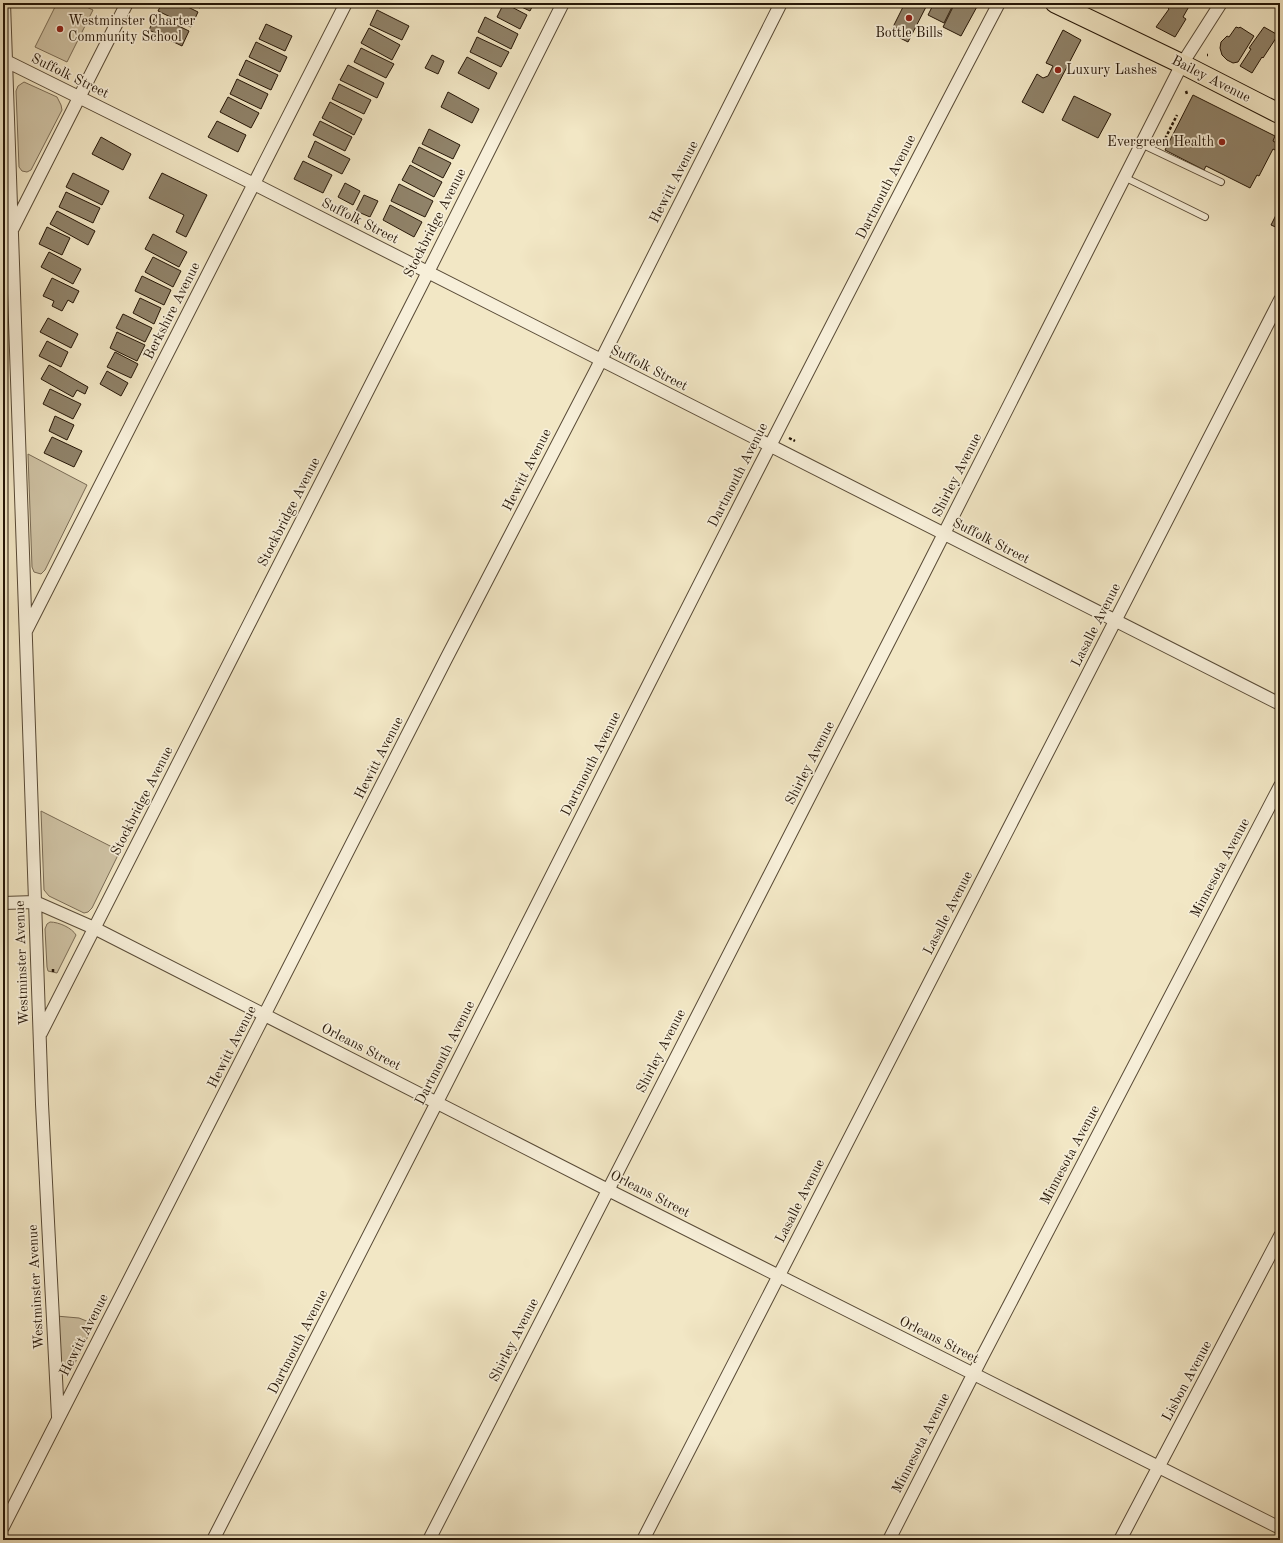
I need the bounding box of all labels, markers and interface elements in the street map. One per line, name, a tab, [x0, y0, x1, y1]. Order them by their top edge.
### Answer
marker: Bottle Bills	[904, 13, 914, 23]
place label: Westminster Charter Community School	[68, 14, 196, 44]
marker: Westminster Charter Community School	[55, 24, 65, 34]
place label: Bottle Bills	[875, 26, 943, 40]
street label: Suffolk Street	[29, 51, 111, 101]
street label: Bailey Avenue	[1169, 53, 1253, 105]
place label: Luxury Lashes	[1066, 63, 1157, 77]
marker: Luxury Lashes	[1053, 65, 1063, 75]
street label: Dartmouth Avenue	[854, 133, 918, 241]
place label: Evergreen Health	[1107, 135, 1214, 149]
marker: Evergreen Health	[1217, 137, 1227, 147]
street label: Hewitt Avenue	[647, 139, 701, 225]
street label: Stockbridge Avenue	[401, 166, 469, 280]
street label: Suffolk Street	[319, 196, 401, 246]
street label: Berkshire Avenue	[141, 260, 203, 362]
street label: Suffolk Street	[608, 343, 690, 393]
street label: Dartmouth Avenue	[706, 421, 770, 529]
street label: Hewitt Avenue	[500, 427, 554, 513]
street label: Shirley Avenue	[930, 431, 984, 519]
street label: Stockbridge Avenue	[255, 455, 323, 569]
street label: Suffolk Street	[950, 516, 1032, 566]
street label: Lasalle Avenue	[1069, 581, 1123, 669]
street label: Dartmouth Avenue	[559, 710, 623, 818]
street label: Hewitt Avenue	[352, 715, 406, 801]
street label: Shirley Avenue	[783, 719, 837, 807]
street label: Stockbridge Avenue	[108, 744, 176, 858]
street label: Minnesota Avenue	[1188, 816, 1252, 920]
street label: Lasalle Avenue	[921, 869, 975, 957]
street label: Westminster Avenue	[13, 900, 31, 1026]
street label: Dartmouth Avenue	[413, 999, 477, 1107]
street label: Hewitt Avenue	[205, 1004, 259, 1090]
street label: Shirley Avenue	[634, 1007, 688, 1095]
street label: Orleans Street	[319, 1021, 403, 1073]
street label: Minnesota Avenue	[1038, 1103, 1102, 1207]
street label: Lasalle Avenue	[773, 1157, 827, 1245]
street label: Orleans Street	[608, 1168, 692, 1220]
street label: Westminster Avenue	[26, 1224, 46, 1350]
street label: Dartmouth Avenue	[266, 1288, 330, 1396]
street label: Hewitt Avenue	[57, 1292, 111, 1378]
street label: Shirley Avenue	[487, 1296, 541, 1384]
street label: Orleans Street	[897, 1314, 981, 1366]
street label: Lisbon Avenue	[1160, 1338, 1214, 1424]
street label: Minnesota Avenue	[890, 1391, 952, 1495]

